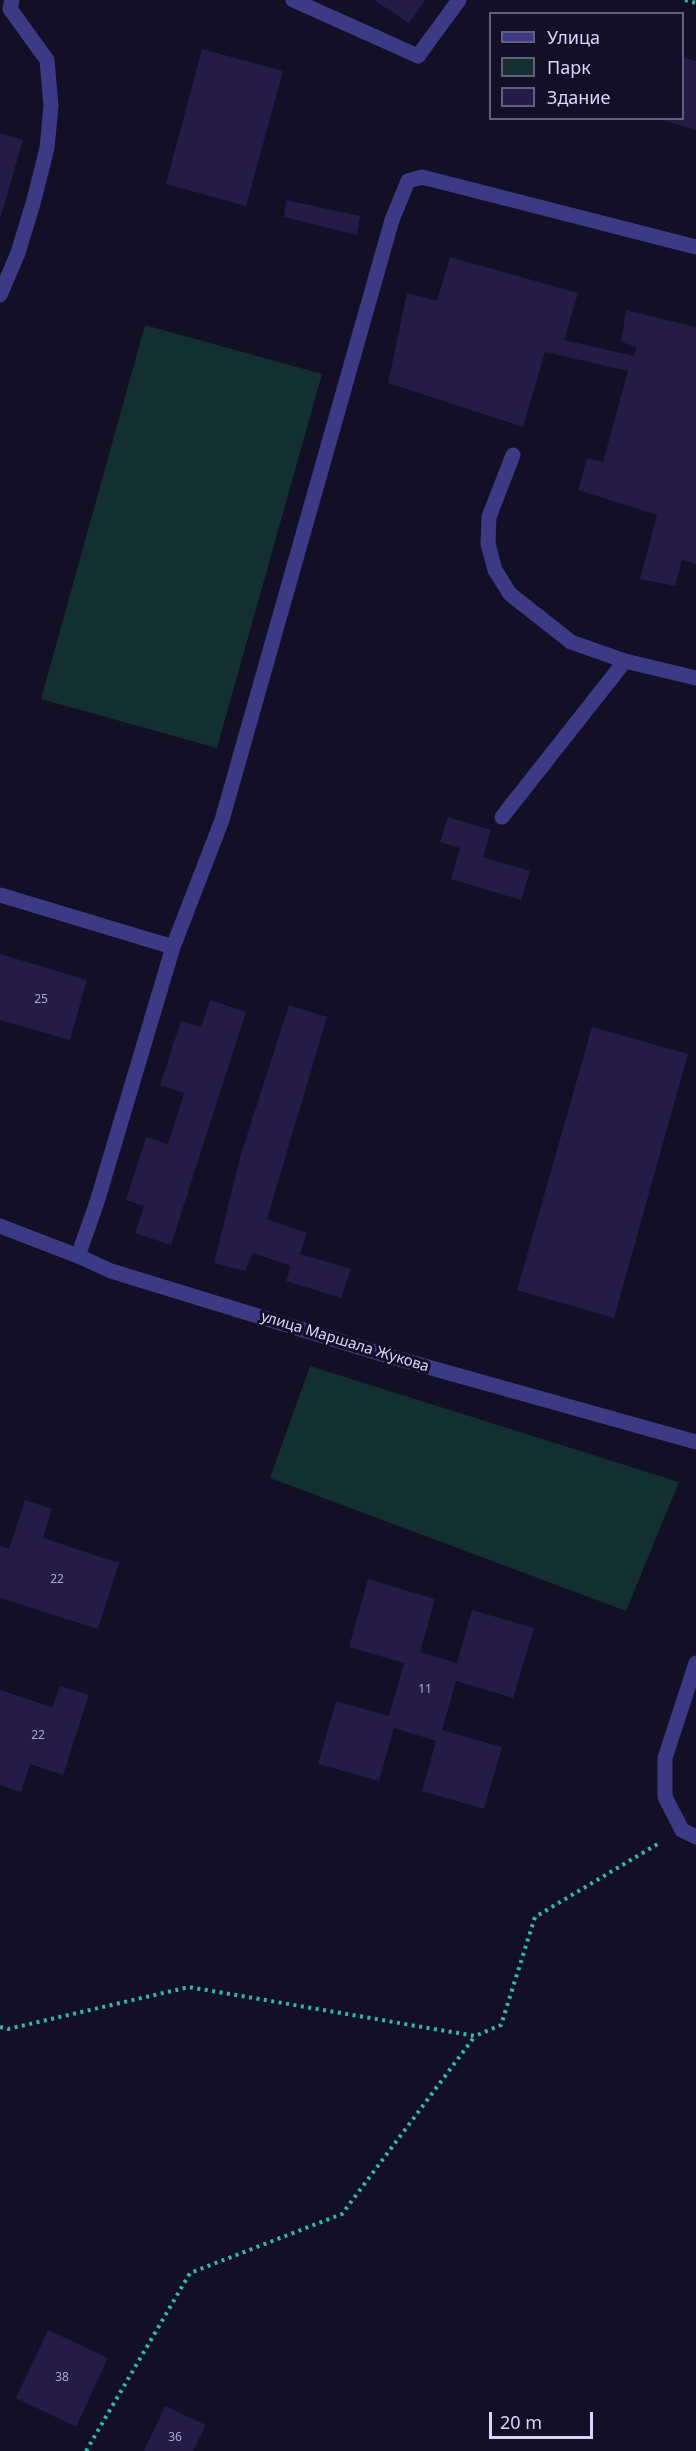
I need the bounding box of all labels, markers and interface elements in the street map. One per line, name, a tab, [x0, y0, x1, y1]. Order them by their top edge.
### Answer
legend	[489, 12, 684, 120]
text: Улица	[547, 25, 600, 49]
text: Парк	[547, 55, 591, 79]
text: Здание	[547, 85, 610, 109]
house number: 25	[34, 993, 48, 1007]
street label: улица Маршала Жукова	[259, 1308, 431, 1376]
house number: 22	[50, 1573, 64, 1587]
house number: 11	[418, 1683, 432, 1697]
house number: 22	[31, 1729, 45, 1743]
house number: 38	[55, 2371, 69, 2385]
scale bar	[492, 2400, 596, 2438]
text: 20 m	[500, 2410, 542, 2434]
house number: 36	[168, 2431, 182, 2445]

